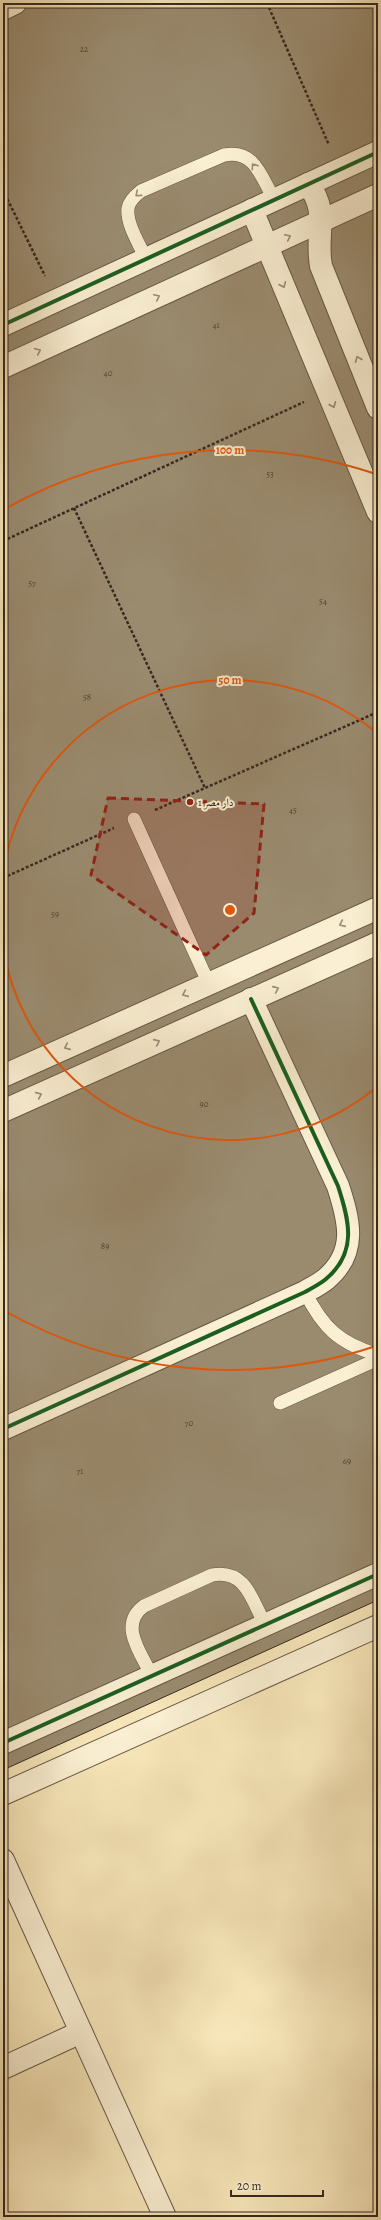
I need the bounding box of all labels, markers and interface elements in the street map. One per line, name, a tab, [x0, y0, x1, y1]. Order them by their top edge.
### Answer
house number: 22	[80, 43, 89, 55]
one-way arrow	[251, 163, 259, 170]
one-way arrow	[136, 190, 143, 197]
one-way arrow	[283, 234, 291, 242]
one-way arrow	[278, 280, 286, 288]
one-way arrow	[152, 294, 160, 302]
house number: 41	[212, 319, 220, 331]
one-way arrow	[34, 348, 42, 356]
one-way arrow	[355, 356, 363, 363]
house number: 40	[104, 367, 113, 379]
one-way arrow	[328, 400, 336, 408]
text: 100 m	[216, 442, 244, 458]
house number: 53	[266, 468, 274, 480]
house number: 57	[28, 577, 36, 589]
house number: 54	[319, 595, 327, 607]
text: 50 m	[218, 672, 242, 688]
house number: 58	[83, 691, 91, 703]
place label: دار مصر 1	[198, 795, 234, 810]
marker: دار مصر 1	[185, 797, 195, 807]
house number: 45	[289, 804, 297, 816]
centre of rings	[223, 903, 237, 917]
house number: 59	[51, 908, 59, 920]
one-way arrow	[339, 919, 347, 927]
one-way arrow	[272, 985, 279, 993]
one-way arrow	[182, 989, 190, 997]
one-way arrow	[153, 1039, 160, 1047]
one-way arrow	[63, 1043, 70, 1051]
one-way arrow	[34, 1092, 42, 1100]
house number: 90	[200, 1098, 209, 1110]
house number: 89	[101, 1240, 109, 1252]
house number: 70	[185, 1417, 193, 1429]
house number: 69	[343, 1455, 351, 1467]
house number: 71	[77, 1465, 83, 1477]
scale bar	[231, 2172, 323, 2198]
text: 20 m	[237, 2178, 261, 2194]

